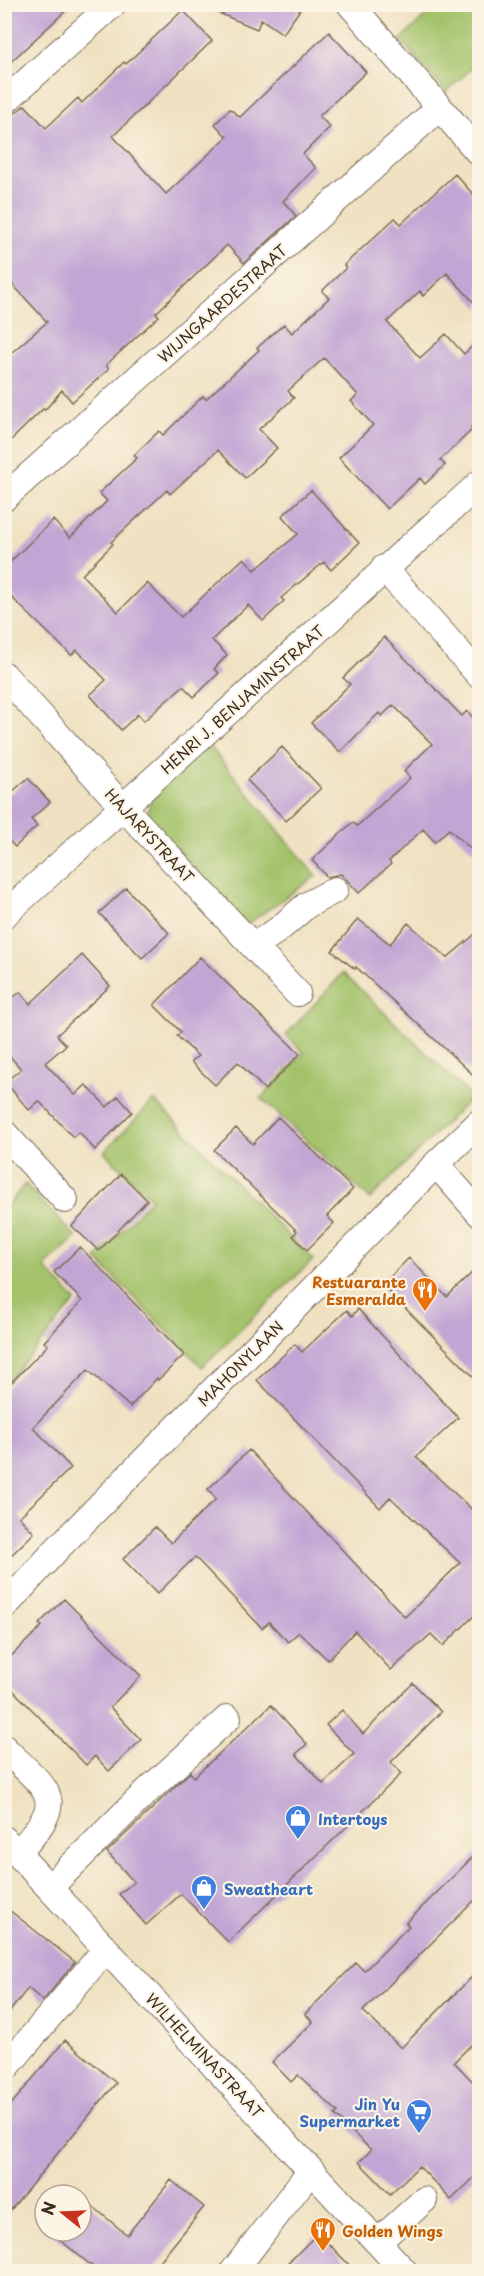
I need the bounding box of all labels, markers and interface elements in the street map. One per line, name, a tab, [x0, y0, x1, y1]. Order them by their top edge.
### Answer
street label: WIJNGAARDESTRAAT	[152, 238, 292, 367]
street label: HENRI J. BENJAMINSTRAAT	[155, 618, 330, 779]
street label: HAJARYSTRAAT	[100, 783, 200, 888]
place label: Restuarante Esmeralda	[312, 1270, 407, 1310]
restaurant icon: Restuarante Esmeralda	[410, 1275, 440, 1313]
street label: MAHONYLAAN	[192, 1315, 288, 1411]
shop icon: Intertoys	[283, 1803, 313, 1841]
place label: Intertoys	[318, 1807, 387, 1830]
shop icon: Sweatheart	[189, 1873, 219, 1911]
place label: Sweatheart	[224, 1877, 313, 1900]
street label: WILHELMINASTRAAT	[141, 1987, 269, 2123]
place label: Jin Yu Supermarket	[300, 2092, 400, 2132]
supermarket icon: Jin Yu Supermarket	[404, 2097, 434, 2135]
north arrow	[33, 2183, 93, 2243]
text: N	[34, 2198, 61, 2218]
restaurant icon: Golden Wings	[308, 2215, 338, 2253]
place label: Golden Wings	[342, 2219, 443, 2242]

